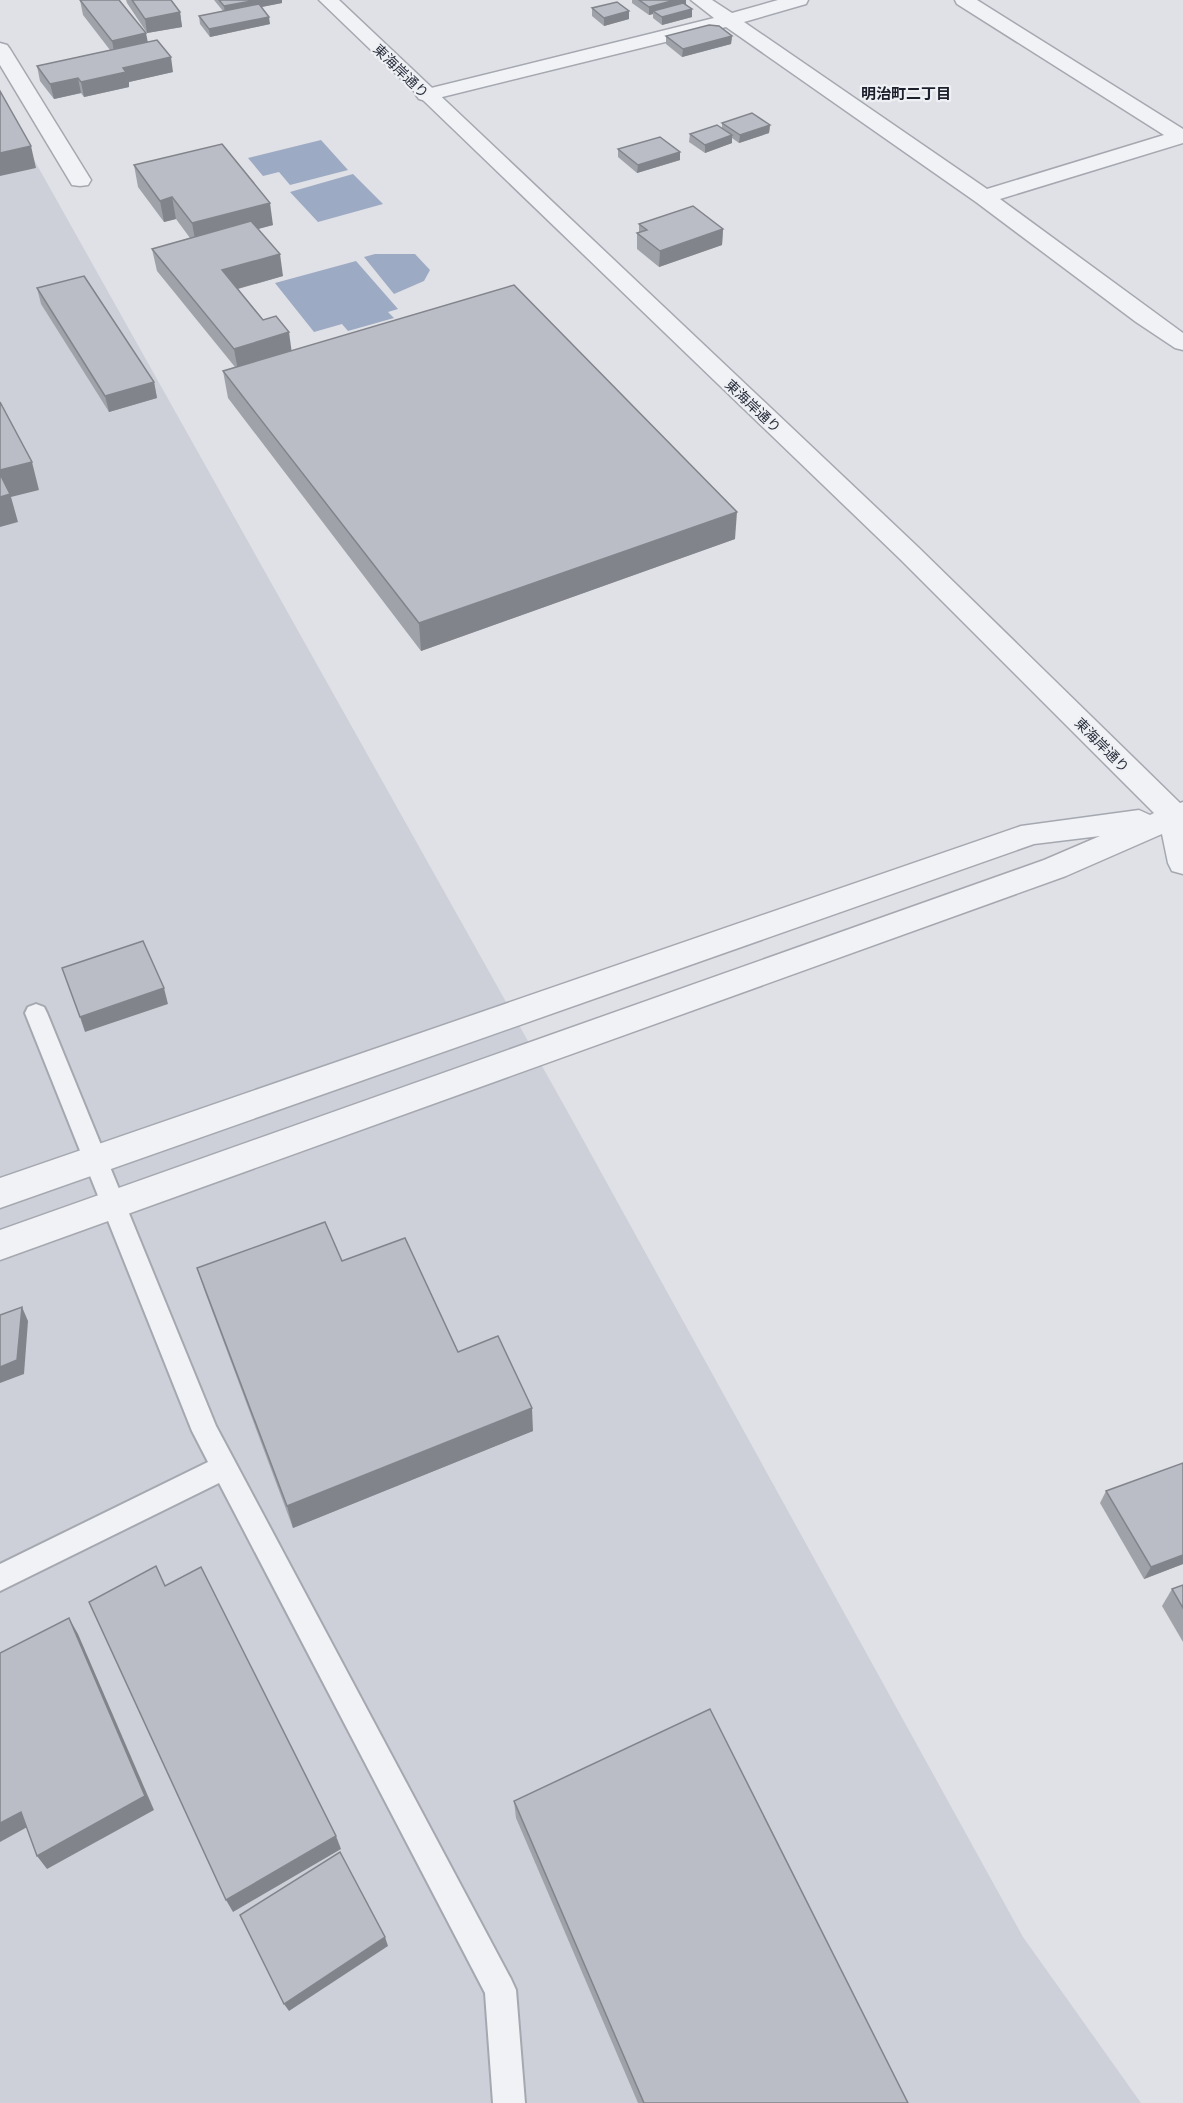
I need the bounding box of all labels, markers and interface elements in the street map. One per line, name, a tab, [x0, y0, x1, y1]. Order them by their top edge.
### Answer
street label: 東海岸通り	[370, 40, 432, 102]
district label: 明治町二丁目	[861, 84, 951, 103]
street label: 東海岸通り	[721, 376, 785, 436]
street label: 東海岸通り	[1071, 714, 1133, 776]

